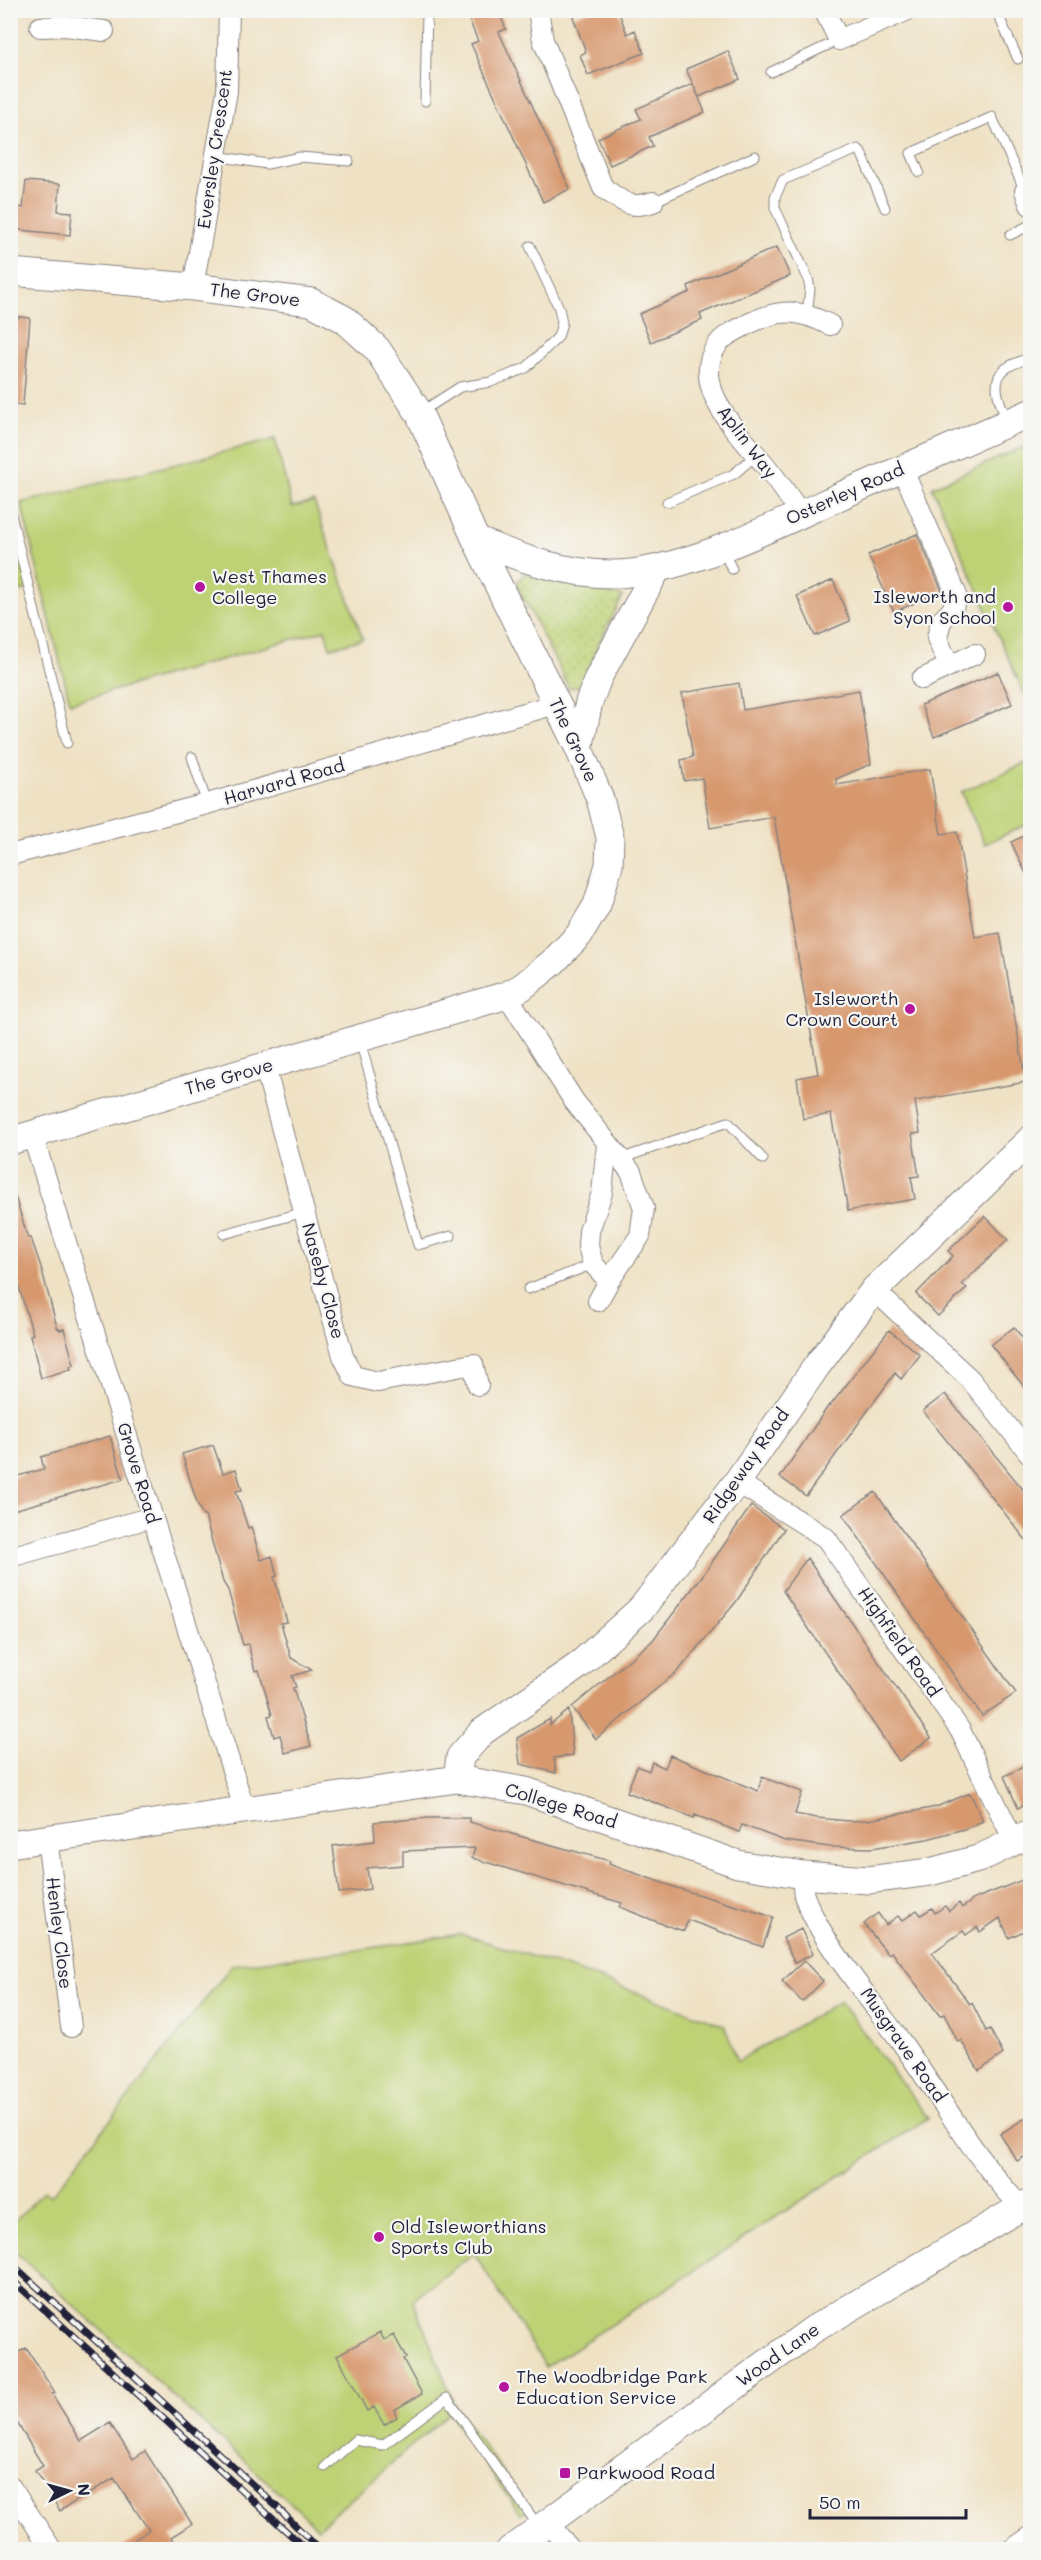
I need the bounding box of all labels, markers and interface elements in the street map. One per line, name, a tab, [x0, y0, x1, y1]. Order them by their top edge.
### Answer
street label: Eversley Crescent	[191, 67, 237, 230]
street label: The Grove	[209, 277, 302, 311]
street label: Aplin Way	[712, 400, 783, 483]
street label: Osterley Road	[782, 456, 907, 530]
place label: West Thames College	[212, 564, 327, 609]
marker: West Thames College	[193, 580, 207, 594]
place label: Isleworth and Syon School	[874, 584, 996, 629]
marker: Isleworth and Syon School	[1001, 600, 1015, 614]
street label: The Grove	[544, 693, 604, 786]
street label: Harvard Road	[220, 752, 347, 810]
place label: Isleworth Crown Court	[785, 986, 898, 1031]
marker: Isleworth Crown Court	[903, 1002, 917, 1016]
street label: The Grove	[182, 1052, 276, 1100]
street label: Naseby Close	[297, 1220, 351, 1341]
street label: Ridgeway Road	[697, 1403, 794, 1528]
street label: Grove Road	[112, 1419, 166, 1526]
street label: Highfield Road	[853, 1582, 947, 1701]
street label: College Road	[502, 1777, 620, 1833]
street label: Henley Close	[41, 1875, 79, 1990]
street label: Musgrave Road	[855, 1982, 952, 2107]
place label: Old Isleworthians Sports Club	[391, 2214, 546, 2259]
marker: Old Isleworthians Sports Club	[372, 2230, 386, 2244]
street label: Wood Lane	[731, 2317, 824, 2392]
place label: The Woodbridge Park Education Service	[516, 2364, 707, 2409]
marker: The Woodbridge Park Education Service	[497, 2380, 511, 2394]
place label: Parkwood Road	[577, 2460, 715, 2484]
north arrow	[39, 2461, 99, 2521]
marker: Parkwood Road	[558, 2466, 572, 2480]
scale bar	[810, 2482, 966, 2520]
text: N	[73, 2483, 95, 2497]
text: 50 m	[819, 2490, 861, 2514]

